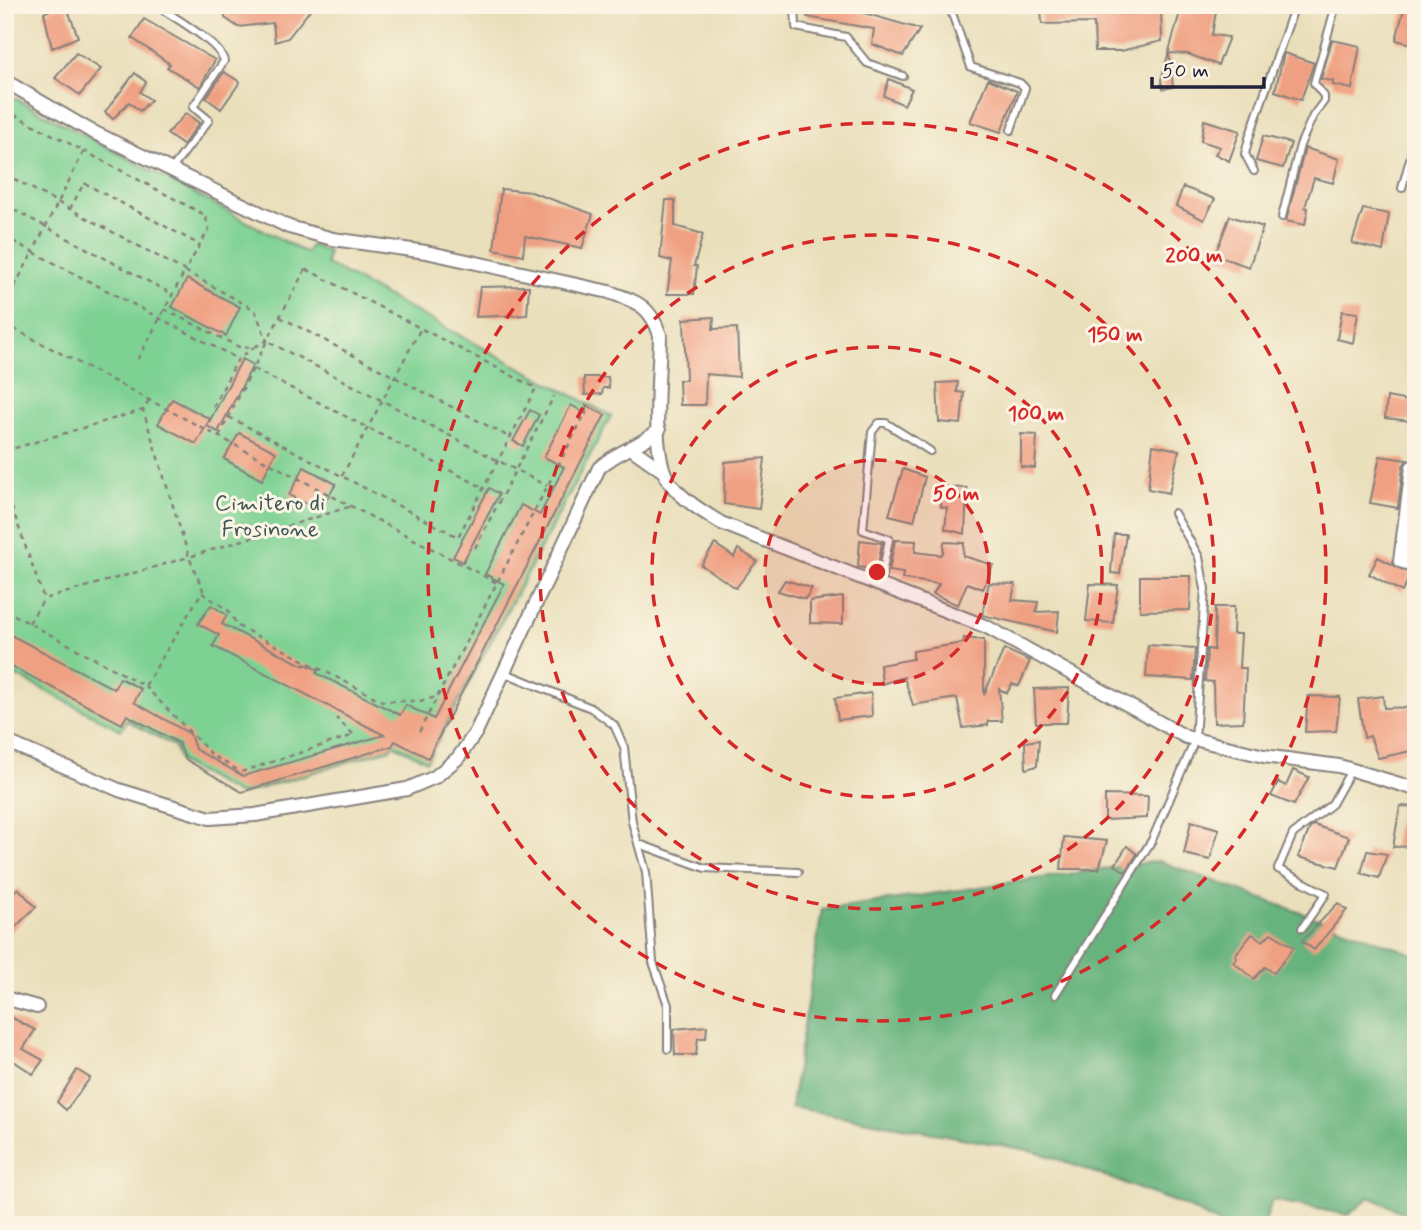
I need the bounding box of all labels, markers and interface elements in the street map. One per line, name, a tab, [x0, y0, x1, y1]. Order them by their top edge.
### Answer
scale bar	[1152, 46, 1264, 90]
text: 50 m	[1162, 57, 1209, 85]
text: 200 m	[1165, 242, 1223, 270]
text: 150 m	[1087, 321, 1143, 349]
text: 100 m	[1008, 400, 1064, 428]
text: 50 m	[933, 480, 980, 508]
park label: Cimitero di Frosinone	[215, 489, 325, 545]
centre of rings	[865, 560, 889, 584]

